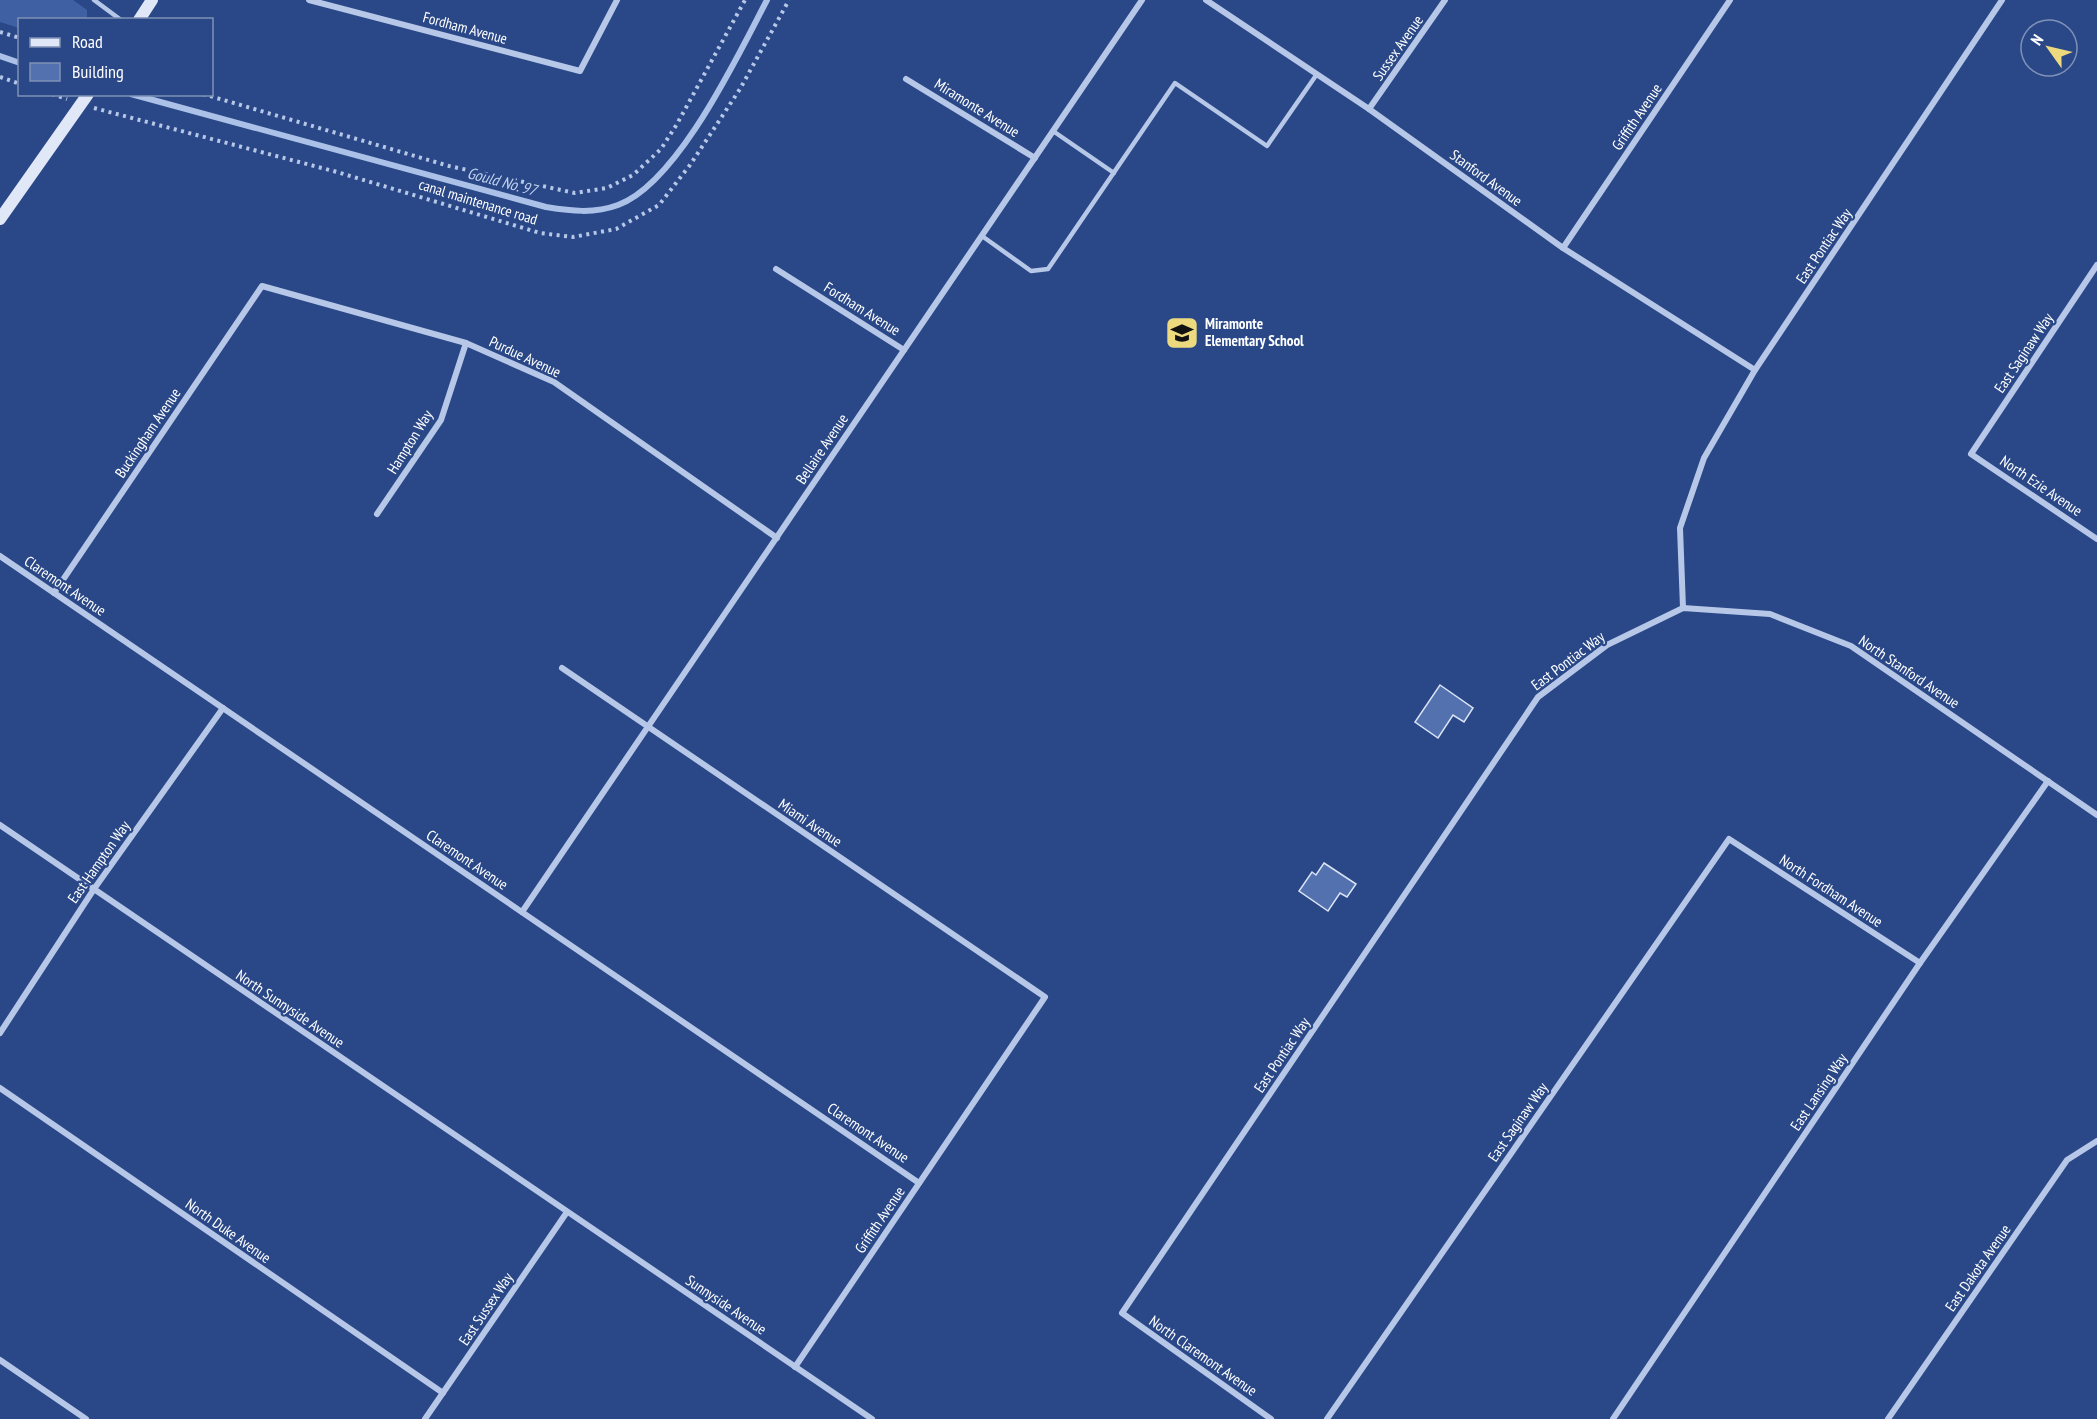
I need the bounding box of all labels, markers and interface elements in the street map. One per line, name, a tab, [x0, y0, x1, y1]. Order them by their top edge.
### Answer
street label: Fordham Avenue	[421, 7, 509, 48]
street label: Sussex Avenue	[1368, 11, 1427, 84]
legend	[18, 18, 213, 96]
north arrow	[2019, 18, 2079, 78]
text: Road	[72, 30, 103, 53]
text: N	[2026, 30, 2047, 49]
text: Building	[72, 60, 124, 83]
street label: Miramonte Avenue	[931, 74, 1023, 141]
street label: Griffith Avenue	[1607, 80, 1666, 154]
street label: Stanford Avenue	[1446, 145, 1526, 210]
water label: Gould No. 97	[465, 162, 541, 201]
street label: canal maintenance road	[416, 174, 540, 229]
street label: East Pontiac Way	[1791, 204, 1856, 287]
street label: Fordham Avenue	[821, 278, 904, 340]
street label: East Saginaw Way	[1990, 309, 2057, 396]
place label: Miramonte Elementary School	[1205, 314, 1304, 350]
school or university icon: Miramonte Elementary School	[1164, 315, 1200, 351]
street label: Purdue Avenue	[486, 332, 564, 381]
street label: Buckingham Avenue	[111, 384, 185, 481]
street label: Hampton Way	[383, 406, 437, 477]
street label: Bellaire Avenue	[791, 410, 852, 487]
street label: North Ezie Avenue	[1997, 451, 2086, 520]
street label: Claremont Avenue	[21, 551, 110, 620]
street label: East Pontiac Way	[1527, 627, 1608, 694]
street label: North Stanford Avenue	[1855, 631, 1963, 712]
street label: Miami Avenue	[775, 794, 846, 851]
street label: East Hampton Way	[63, 817, 134, 907]
street label: Claremont Avenue	[423, 825, 512, 894]
street label: North Fordham Avenue	[1776, 850, 1886, 931]
street label: North Sunnyside Avenue	[233, 965, 348, 1052]
street label: East Pontiac Way	[1249, 1013, 1314, 1096]
street label: East Lansing Way	[1786, 1049, 1852, 1134]
street label: East Saginaw Way	[1483, 1078, 1552, 1165]
street label: Claremont Avenue	[824, 1098, 913, 1167]
street label: Griffith Avenue	[850, 1183, 909, 1257]
street label: North Duke Avenue	[182, 1194, 275, 1267]
street label: East Dakota Avenue	[1941, 1221, 2015, 1315]
street label: East Sussex Way	[454, 1268, 517, 1349]
street label: Sunnyside Avenue	[682, 1271, 770, 1339]
street label: North Claremont Avenue	[1146, 1311, 1261, 1400]

